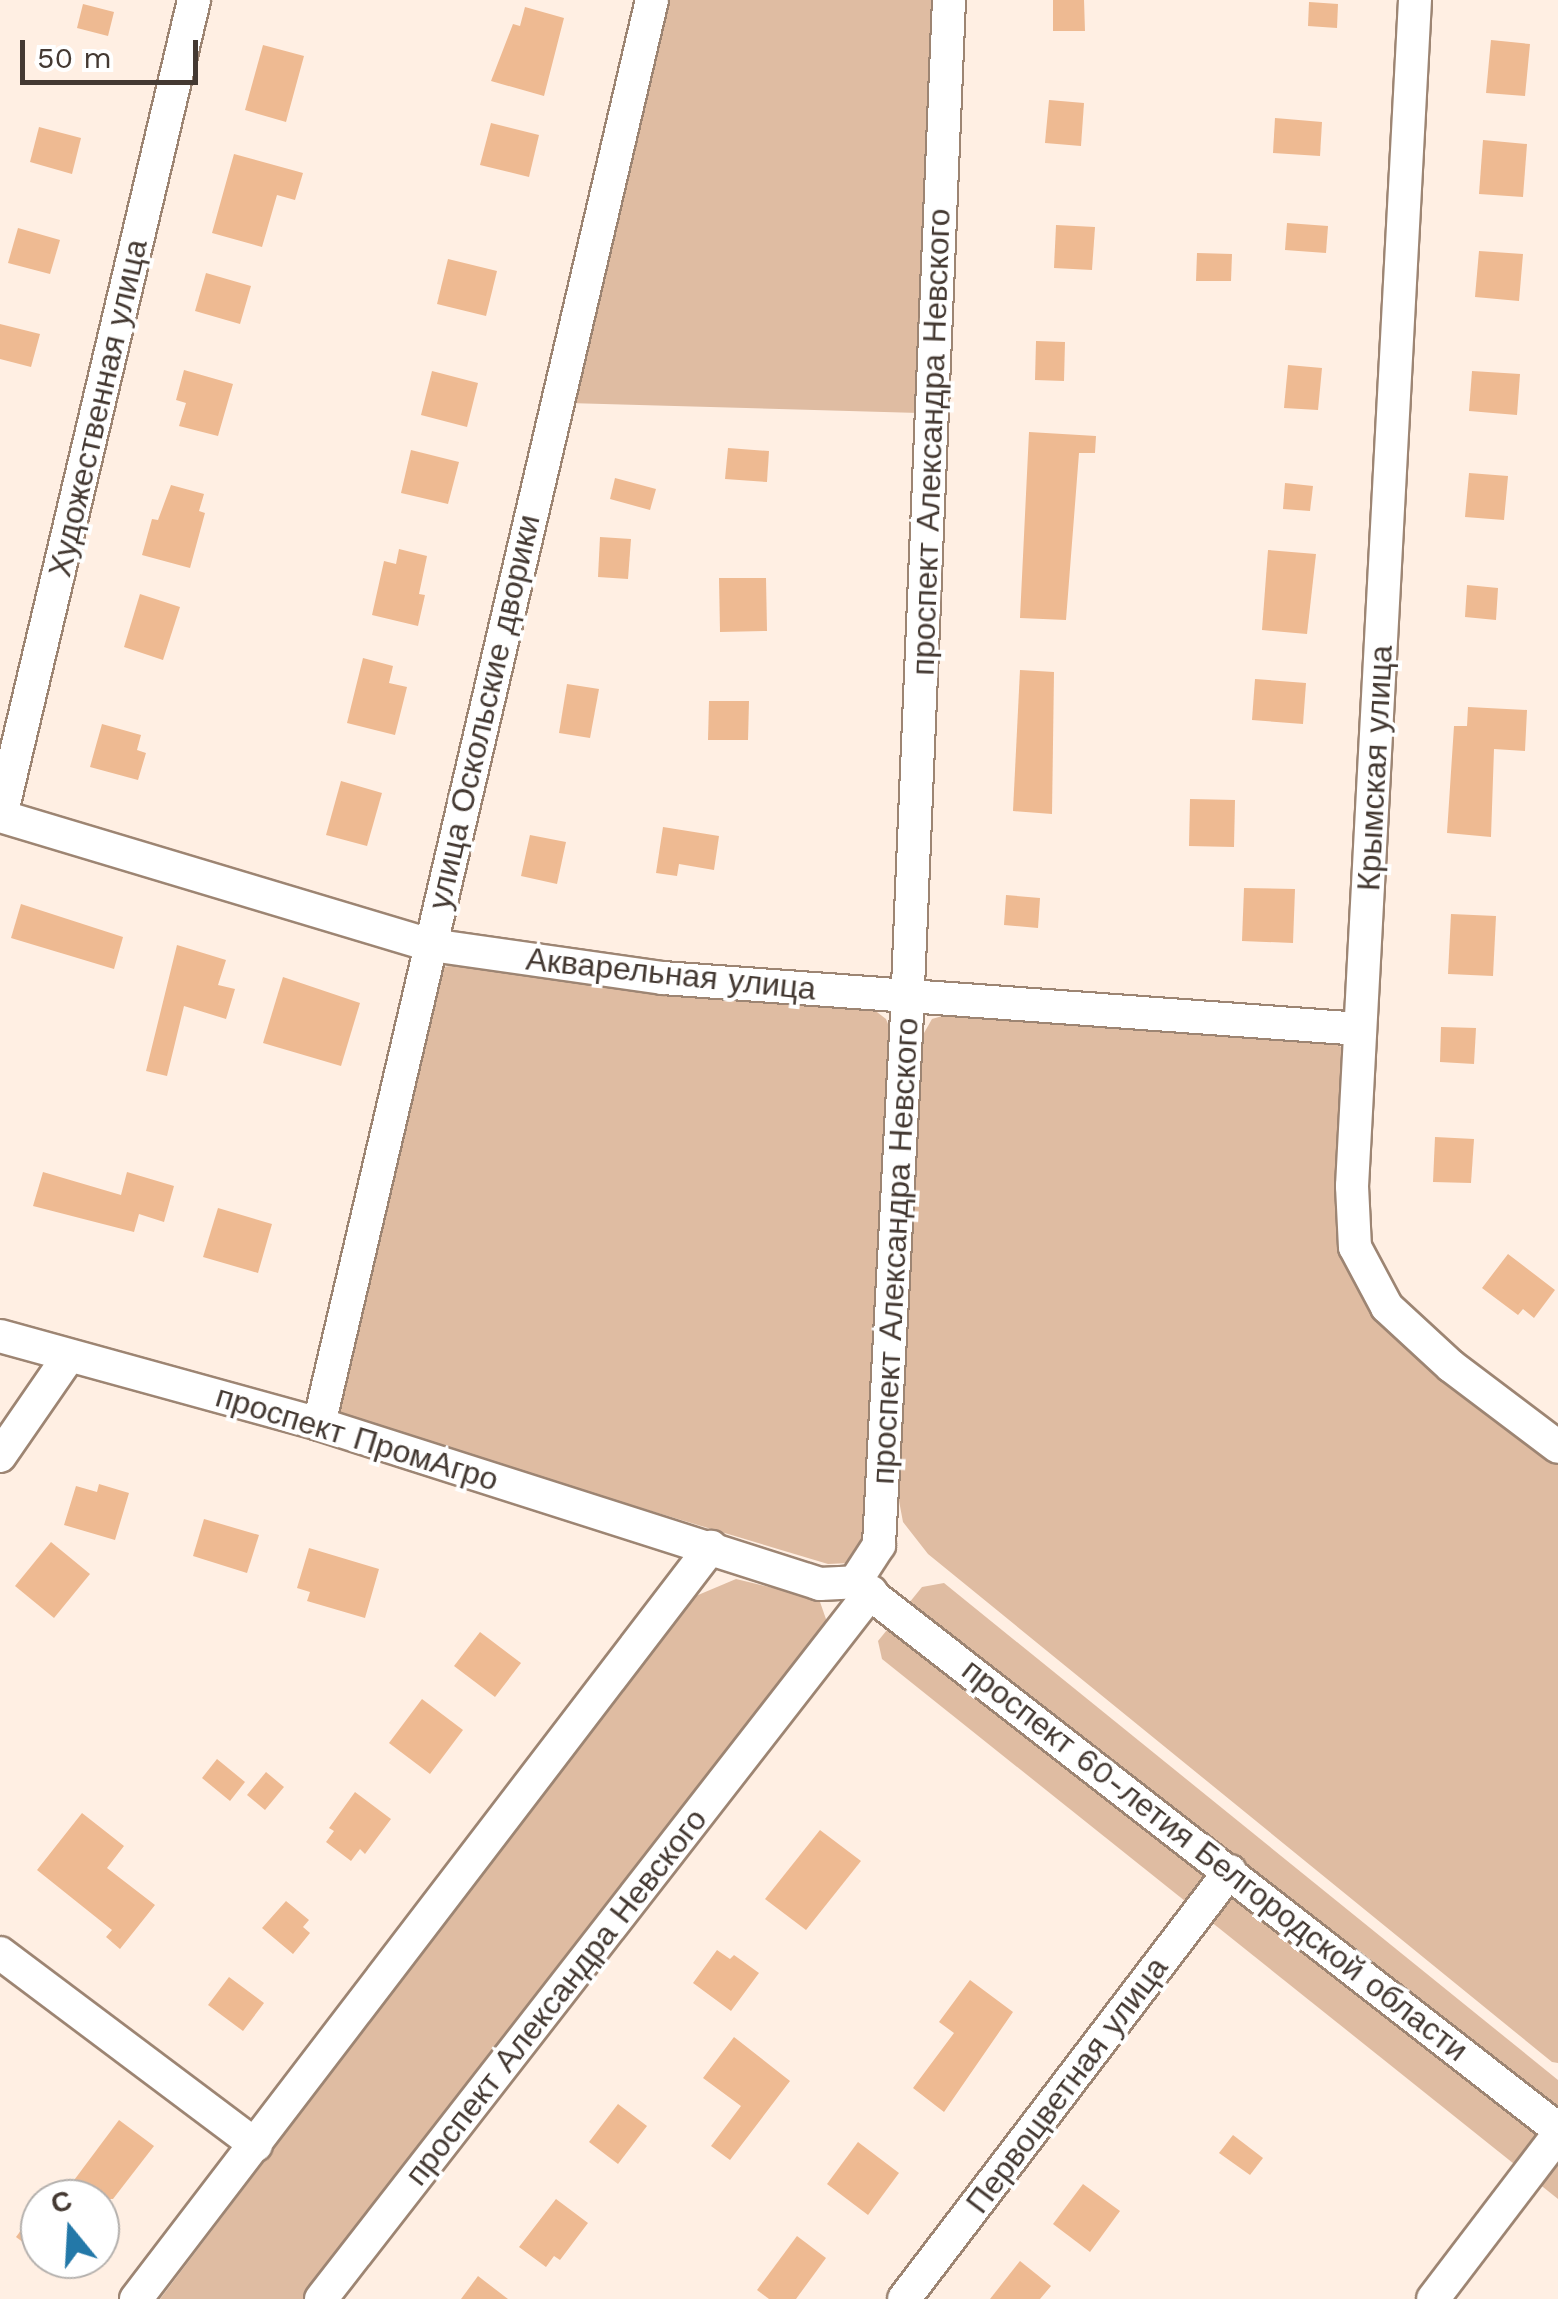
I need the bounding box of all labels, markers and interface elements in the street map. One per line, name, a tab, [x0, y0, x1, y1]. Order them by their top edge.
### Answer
scale bar	[25, 20, 202, 82]
text: 50 m	[37, 40, 112, 75]
street label: проспект Александра Невского	[904, 208, 958, 676]
street label: Художественная улица	[40, 235, 156, 581]
street label: улица Оскольские дворики	[420, 511, 548, 913]
street label: Крымская улица	[1349, 644, 1401, 892]
street label: Акварельная улица	[524, 940, 818, 1008]
street label: проспект Александра Невского	[864, 1017, 926, 1485]
street label: проспект ПромАгро	[211, 1377, 503, 1499]
street label: проспект 60-летия Белгородской области	[954, 1651, 1476, 2069]
street label: проспект Александра Невского	[397, 1801, 715, 2193]
street label: Первоцветная улица	[958, 1949, 1176, 2221]
north arrow	[20, 2179, 120, 2279]
text: С	[46, 2183, 76, 2221]

